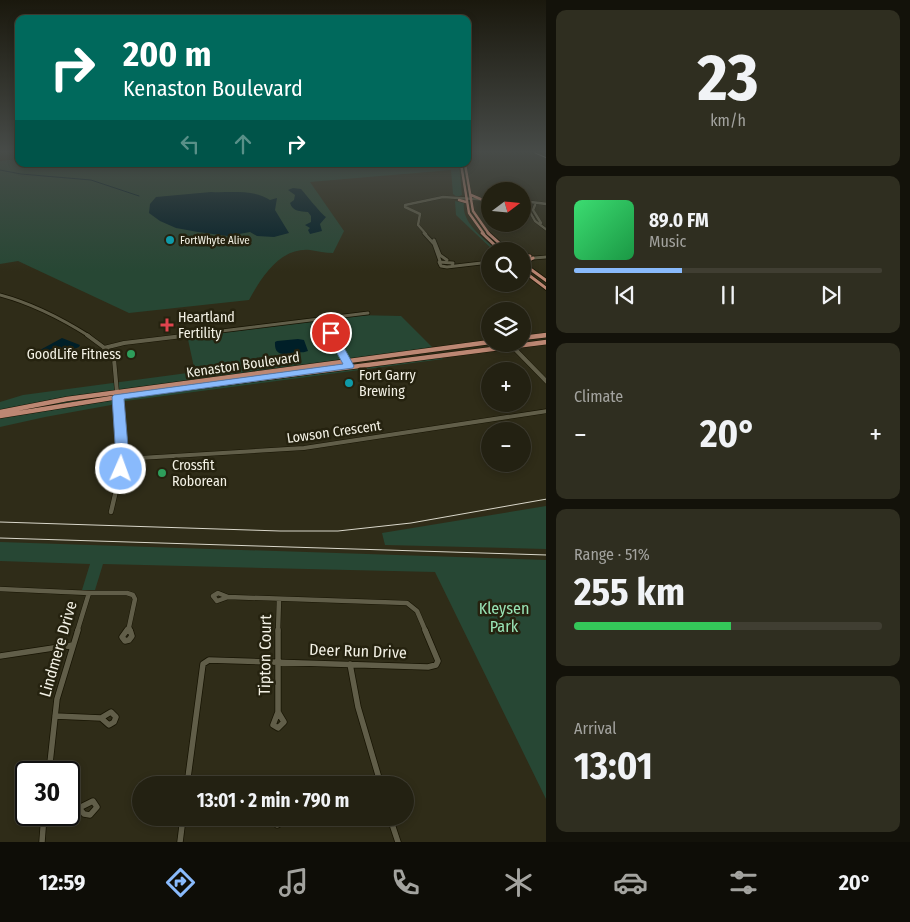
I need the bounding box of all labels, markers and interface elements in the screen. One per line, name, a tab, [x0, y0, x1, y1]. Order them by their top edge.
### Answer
text: 200 m	[123, 33, 211, 75]
icon: right	[40, 35, 105, 100]
text: 23	[698, 39, 758, 117]
text: Kenaston Boulevard	[123, 75, 303, 102]
text: km/h	[710, 111, 746, 130]
icon: left	[176, 130, 204, 158]
icon: ahead	[229, 130, 257, 158]
icon: right	[282, 130, 310, 158]
north arrow	[481, 182, 531, 232]
map controls	[481, 182, 531, 472]
text: 89.0 FM	[649, 209, 709, 232]
text: Music	[649, 232, 686, 251]
marker: FortWhyte Alive	[164, 234, 176, 246]
place label: FortWhyte Alive	[180, 234, 250, 247]
button: search	[481, 242, 531, 292]
icon: previous	[611, 281, 639, 309]
icon: pause	[714, 281, 742, 309]
icon: next	[817, 281, 845, 309]
button: layers	[481, 302, 531, 352]
place label: Heartland Fertility	[178, 309, 235, 342]
pin	[310, 312, 352, 354]
marker: Heartland Fertility	[160, 318, 174, 332]
icon: arrive	[317, 319, 345, 347]
place label: GoodLife Fitness	[27, 346, 121, 363]
marker: GoodLife Fitness	[125, 348, 137, 360]
street label: Kenaston Boulevard	[185, 349, 301, 381]
button: +	[481, 362, 531, 412]
place label: Fort Garry Brewing	[359, 367, 416, 400]
marker: Fort Garry Brewing	[343, 377, 355, 389]
text: Climate	[574, 387, 623, 406]
text: 20°	[700, 411, 756, 457]
street label: Lowson Crescent	[286, 417, 383, 447]
text: −	[574, 418, 587, 451]
text: +	[869, 418, 882, 451]
button: −	[481, 422, 531, 472]
position arrow	[94, 442, 146, 494]
place label: Crossfit Roborean	[172, 457, 227, 490]
marker: Crossfit Roborean	[156, 467, 168, 479]
text: Range · 51%	[574, 545, 650, 564]
text: 255 km	[574, 569, 685, 615]
street label: Lindmere Drive	[35, 599, 81, 699]
park label: Kleysen Park	[479, 599, 529, 636]
street label: Tipton Court	[255, 614, 275, 696]
street label: Deer Run Drive	[309, 640, 407, 662]
text: Arrival	[574, 719, 616, 738]
text: 13:01	[574, 743, 653, 789]
speed limit sign: 30	[15, 761, 80, 826]
text: 13:01 · 2 min · 790 m	[197, 789, 349, 812]
icon: directions	[163, 865, 198, 900]
icon: music	[276, 865, 311, 900]
icon: phone	[388, 865, 423, 900]
icon: climate	[501, 865, 536, 900]
icon: car	[613, 865, 648, 900]
icon: filters	[726, 865, 761, 900]
text: 12:59	[39, 869, 85, 896]
text: 20°	[839, 869, 871, 896]

